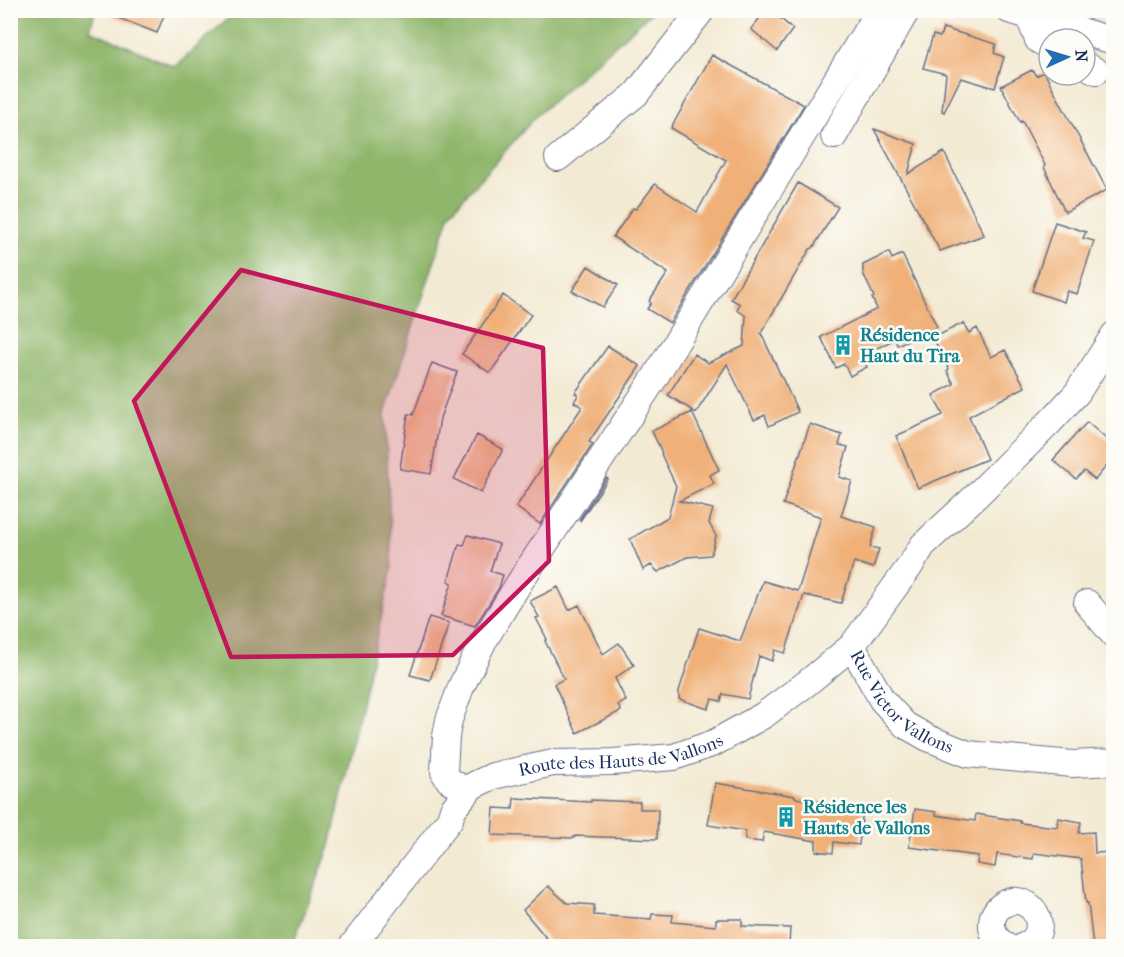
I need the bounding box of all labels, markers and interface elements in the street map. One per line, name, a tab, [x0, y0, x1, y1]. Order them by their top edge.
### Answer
north arrow	[1037, 27, 1097, 87]
text: N	[1072, 49, 1091, 64]
place label: Résidence Haut du Tira	[860, 325, 960, 367]
building icon: Résidence Haut du Tira	[831, 333, 855, 357]
street label: Rue Victor Vallons	[845, 646, 956, 758]
street label: Route des Hauts de Vallons	[517, 730, 727, 781]
place label: Résidence les Hauts de Vallons	[803, 797, 930, 839]
building icon: Résidence les Hauts de Vallons	[774, 805, 798, 829]

